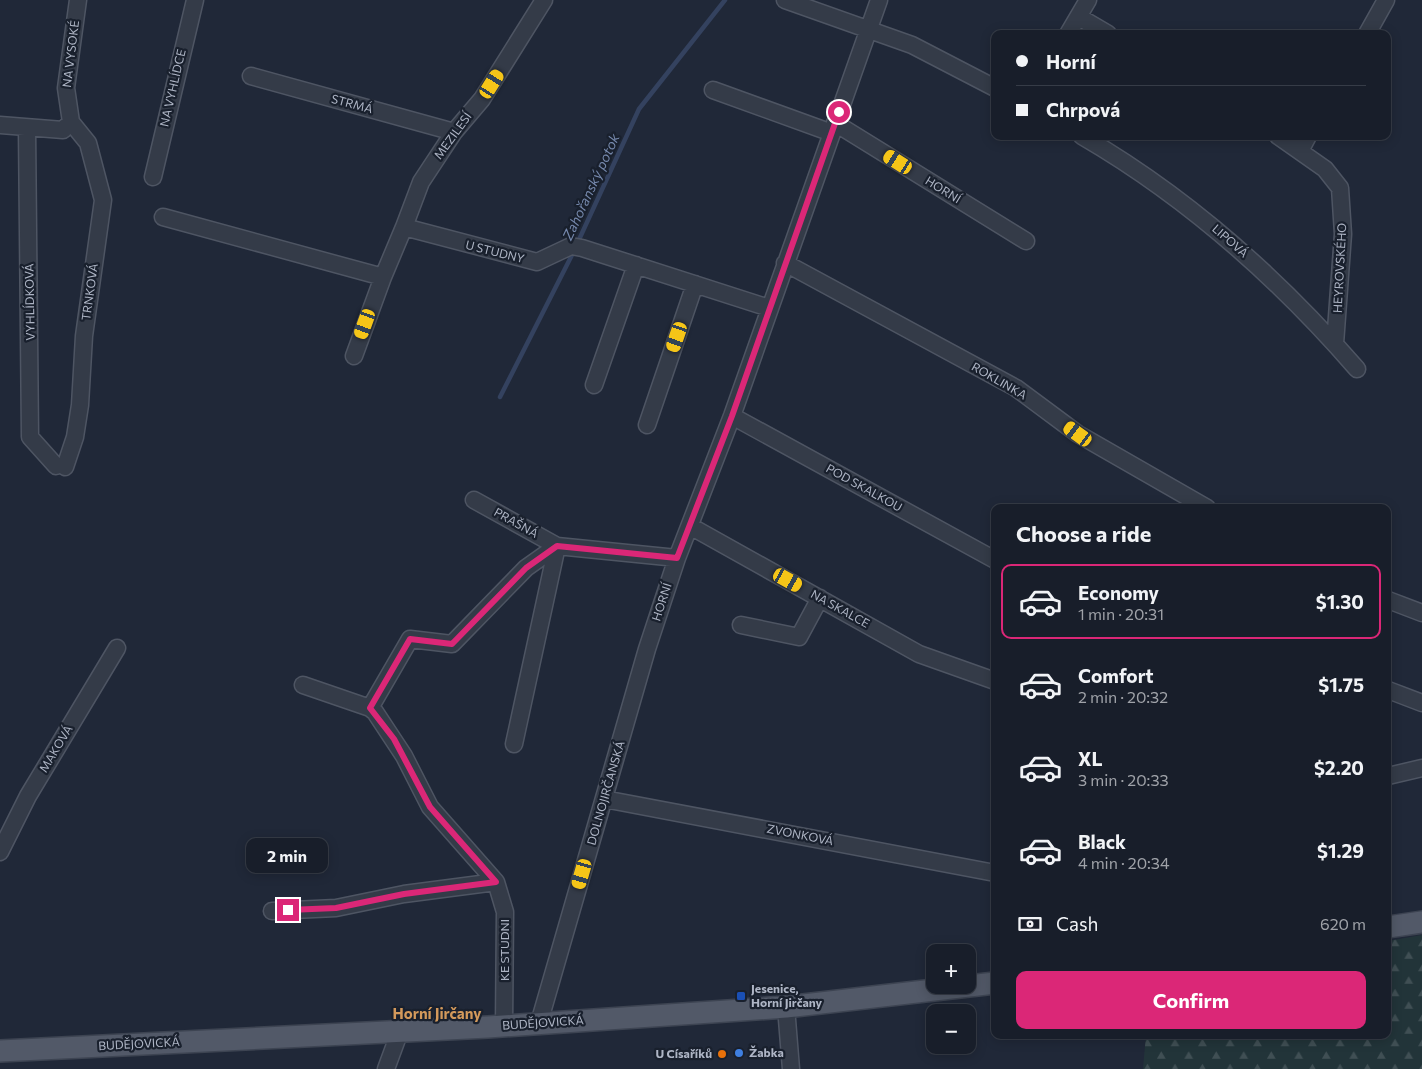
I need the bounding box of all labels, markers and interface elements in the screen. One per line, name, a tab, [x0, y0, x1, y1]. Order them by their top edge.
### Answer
street label: NA VYSOKÉ	[59, 20, 81, 88]
street label: NA VYHLÍDCE	[156, 48, 188, 128]
text: Horní	[1046, 50, 1096, 73]
car	[477, 67, 506, 101]
street label: STRMÁ	[330, 91, 375, 115]
text: Chrpová	[1046, 98, 1120, 121]
route start	[828, 101, 850, 123]
street label: MEZILESÍ	[431, 109, 474, 162]
water label: Zahořanský potok	[558, 130, 623, 244]
car	[881, 148, 914, 176]
street label: HORNÍ	[923, 173, 964, 206]
street label: LIPOVÁ	[1210, 221, 1251, 260]
street label: HEYROVSKÉHO	[1330, 222, 1348, 313]
street label: U STUDNY	[464, 237, 526, 265]
street label: TRNKOVÁ	[78, 262, 100, 321]
street label: VYHLÍDKOVÁ	[21, 263, 37, 341]
car	[352, 307, 377, 341]
car	[665, 320, 688, 354]
street label: ROKLINKA	[969, 359, 1030, 402]
car	[1061, 419, 1094, 449]
street label: POD SKALKOU	[824, 460, 905, 514]
street label: PRAŠNÁ	[492, 504, 541, 540]
text: Choose a ride	[1016, 520, 1151, 547]
car	[771, 566, 804, 594]
icon: car	[1018, 579, 1063, 624]
street label: HORNÍ	[648, 580, 674, 623]
text: Economy	[1078, 581, 1159, 604]
street label: NA SKALCE	[809, 586, 872, 630]
text: $1.30	[1316, 590, 1364, 613]
text: 1 min · 20:31	[1078, 604, 1164, 623]
icon: car	[1018, 662, 1063, 707]
text: Comfort	[1078, 664, 1154, 687]
text: $1.75	[1318, 673, 1364, 696]
text: 2 min · 20:32	[1078, 687, 1168, 706]
street label: MAKOVÁ	[36, 722, 75, 775]
street label: DOLNOJIRČANSKÁ	[583, 739, 628, 847]
icon: car	[1018, 745, 1063, 790]
text: XL	[1078, 747, 1103, 770]
text: $2.20	[1314, 756, 1364, 779]
text: 3 min · 20:33	[1078, 770, 1169, 789]
street label: ZVONKOVÁ	[766, 821, 835, 847]
icon: car	[1018, 828, 1063, 873]
text: Black	[1078, 830, 1126, 853]
callout: 2 min	[247, 838, 329, 872]
text: $1.29	[1317, 839, 1364, 862]
text: 2 min	[267, 846, 307, 865]
text: 4 min · 20:34	[1078, 853, 1170, 872]
car	[570, 858, 593, 890]
route end	[277, 899, 299, 921]
icon: cash	[1016, 910, 1044, 938]
text: Cash	[1056, 912, 1098, 935]
text: 620 m	[1320, 914, 1366, 933]
street label: KE STUDNI	[497, 919, 511, 981]
map controls	[926, 944, 976, 1054]
button: +	[926, 944, 976, 994]
button: Confirm	[1016, 971, 1366, 1029]
place label: Jesenice, Horní Jirčany	[751, 981, 823, 1010]
marker: Jesenice, Horní Jirčany	[735, 990, 747, 1002]
district label: Horní Jirčany	[393, 1004, 482, 1022]
button: −	[926, 1004, 976, 1054]
street label: BUDĚJOVICKÁ	[502, 1012, 584, 1033]
street label: BUDĚJOVICKÁ	[98, 1034, 180, 1053]
place label: Žabka	[749, 1045, 784, 1059]
place label: U Císaříků	[655, 1046, 712, 1060]
marker: Žabka	[733, 1047, 745, 1059]
marker: U Císaříků	[716, 1048, 728, 1060]

